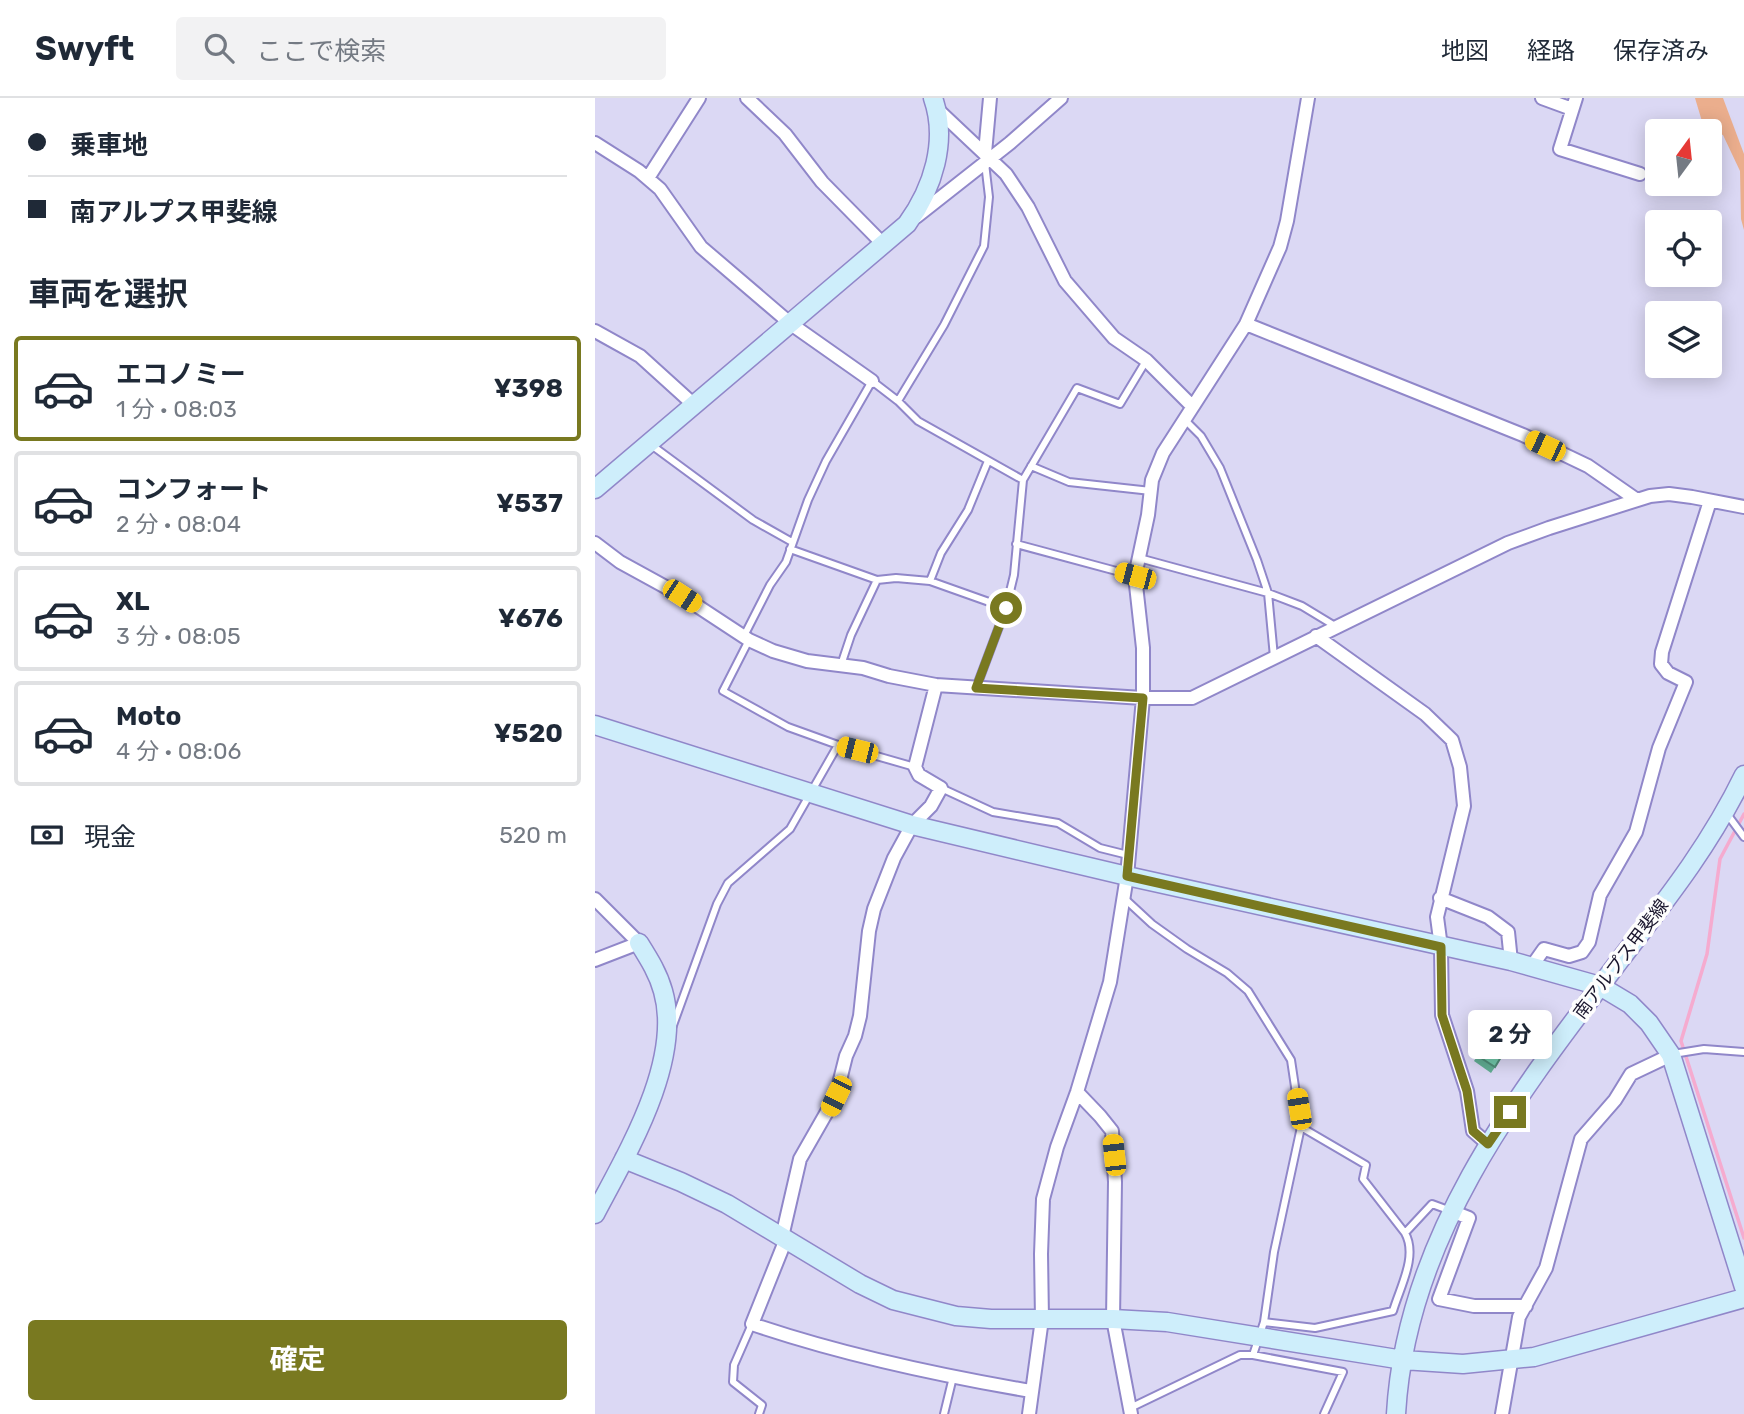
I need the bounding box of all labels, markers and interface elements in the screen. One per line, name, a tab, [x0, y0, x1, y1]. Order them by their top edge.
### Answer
search box	[176, 17, 666, 80]
text: Swyft	[35, 29, 134, 68]
icon: search	[200, 29, 238, 67]
text: ここで検索	[256, 36, 386, 67]
text: 地図	[1441, 37, 1489, 65]
text: 経路	[1527, 37, 1575, 65]
text: 保存済み	[1613, 37, 1709, 65]
north arrow	[1645, 119, 1722, 196]
map controls	[1645, 119, 1722, 378]
text: 乗車地	[70, 130, 148, 161]
text: 南アルプス甲斐線	[70, 197, 278, 228]
button: locate	[1645, 210, 1722, 287]
text: 車両を選択	[28, 275, 188, 313]
button: layers	[1645, 301, 1722, 378]
icon: car	[32, 357, 95, 420]
text: エコノミー	[116, 359, 246, 390]
text: ¥398	[494, 373, 563, 404]
text: 1 分 · 08:03	[116, 395, 237, 423]
car	[1522, 428, 1569, 464]
icon: car	[32, 472, 95, 535]
text: コンフォート	[116, 474, 271, 505]
text: ¥537	[496, 488, 563, 519]
text: 2 分 · 08:04	[116, 510, 241, 538]
car	[1112, 560, 1159, 592]
car	[659, 576, 706, 616]
text: XL	[116, 586, 149, 617]
icon: car	[32, 587, 95, 650]
route start	[990, 592, 1022, 624]
text: ¥676	[498, 603, 563, 634]
text: 3 分 · 08:05	[116, 622, 241, 650]
text: Moto	[116, 701, 181, 732]
icon: car	[32, 702, 95, 765]
text: ¥520	[494, 718, 563, 749]
car	[835, 735, 880, 765]
text: 4 分 · 08:06	[116, 737, 241, 765]
icon: cash	[28, 816, 66, 854]
text: 520 m	[499, 821, 567, 849]
text: 現金	[84, 822, 136, 853]
street label: 南アルプス甲斐線	[1569, 895, 1673, 1023]
callout: 2 分	[1468, 1010, 1552, 1060]
text: 2 分	[1489, 1020, 1531, 1048]
car	[818, 1073, 855, 1119]
car	[1286, 1087, 1313, 1131]
route end	[1494, 1096, 1526, 1128]
car	[1102, 1133, 1127, 1177]
button: 確定	[28, 1320, 567, 1400]

